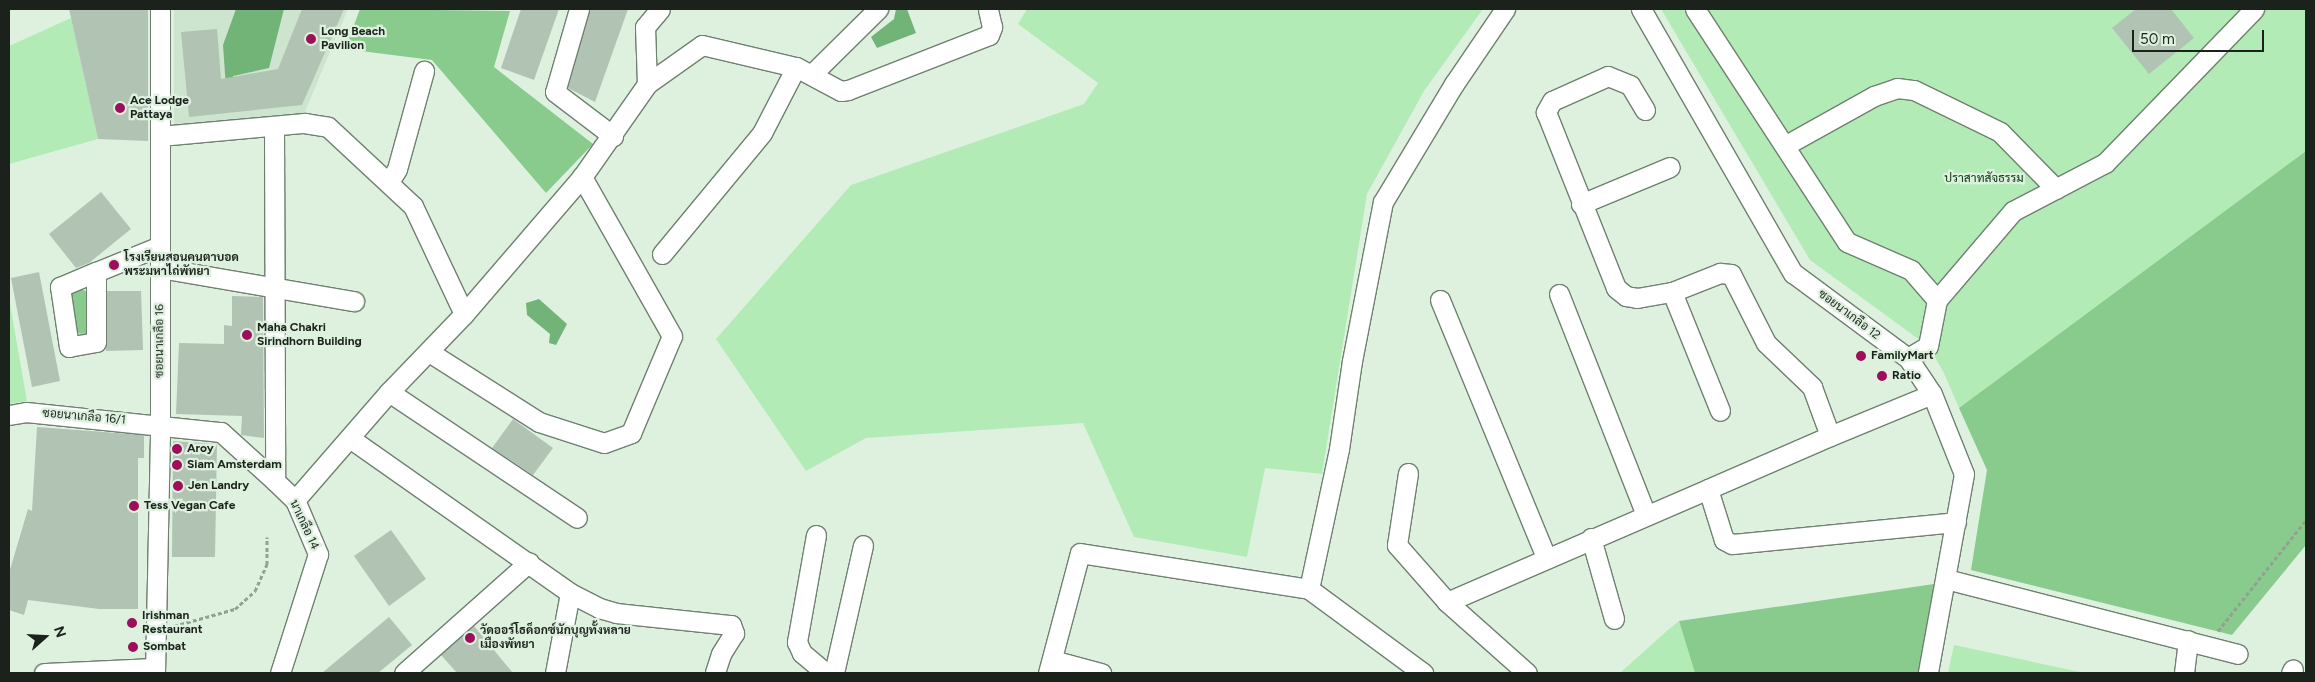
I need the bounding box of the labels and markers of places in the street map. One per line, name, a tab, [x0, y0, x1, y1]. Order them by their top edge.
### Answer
place label: Long Beach Pavilion	[321, 25, 385, 53]
marker: Long Beach Pavilion	[305, 33, 317, 45]
place label: Ace Lodge Pattaya	[130, 94, 189, 122]
marker: Ace Lodge Pattaya	[114, 102, 126, 114]
place label: โรงเรียนสอนคนตาบอด พระมหาไถ่พัทยา	[124, 251, 239, 279]
marker: โรงเรียนสอนคนตาบอด พระมหาไถ่พัทยา	[108, 259, 120, 271]
place label: Maha Chakri Sirindhorn Building	[257, 321, 362, 349]
marker: Maha Chakri Sirindhorn Building	[241, 329, 253, 341]
place label: FamilyMart	[1871, 349, 1933, 363]
marker: FamilyMart	[1855, 350, 1867, 362]
place label: Ratio	[1892, 369, 1921, 383]
marker: Ratio	[1876, 370, 1888, 382]
place label: Aroy	[187, 442, 214, 456]
marker: Aroy	[171, 443, 183, 455]
place label: Siam Amsterdam	[187, 458, 282, 472]
marker: Siam Amsterdam	[171, 459, 183, 471]
place label: Jen Landry	[188, 479, 249, 493]
marker: Jen Landry	[172, 480, 184, 492]
place label: Tess Vegan Cafe	[144, 499, 235, 513]
marker: Tess Vegan Cafe	[128, 500, 140, 512]
place label: Irishman Restaurant	[142, 609, 202, 637]
marker: Irishman Restaurant	[126, 617, 138, 629]
place label: วัดออร์โธด็อกซ์นักบุญทั้งหลาย เมืองพัทยา	[480, 624, 631, 652]
marker: วัดออร์โธด็อกซ์นักบุญทั้งหลาย เมืองพัทยา	[464, 632, 476, 644]
place label: Sombat	[143, 640, 186, 654]
marker: Sombat	[127, 641, 139, 653]

